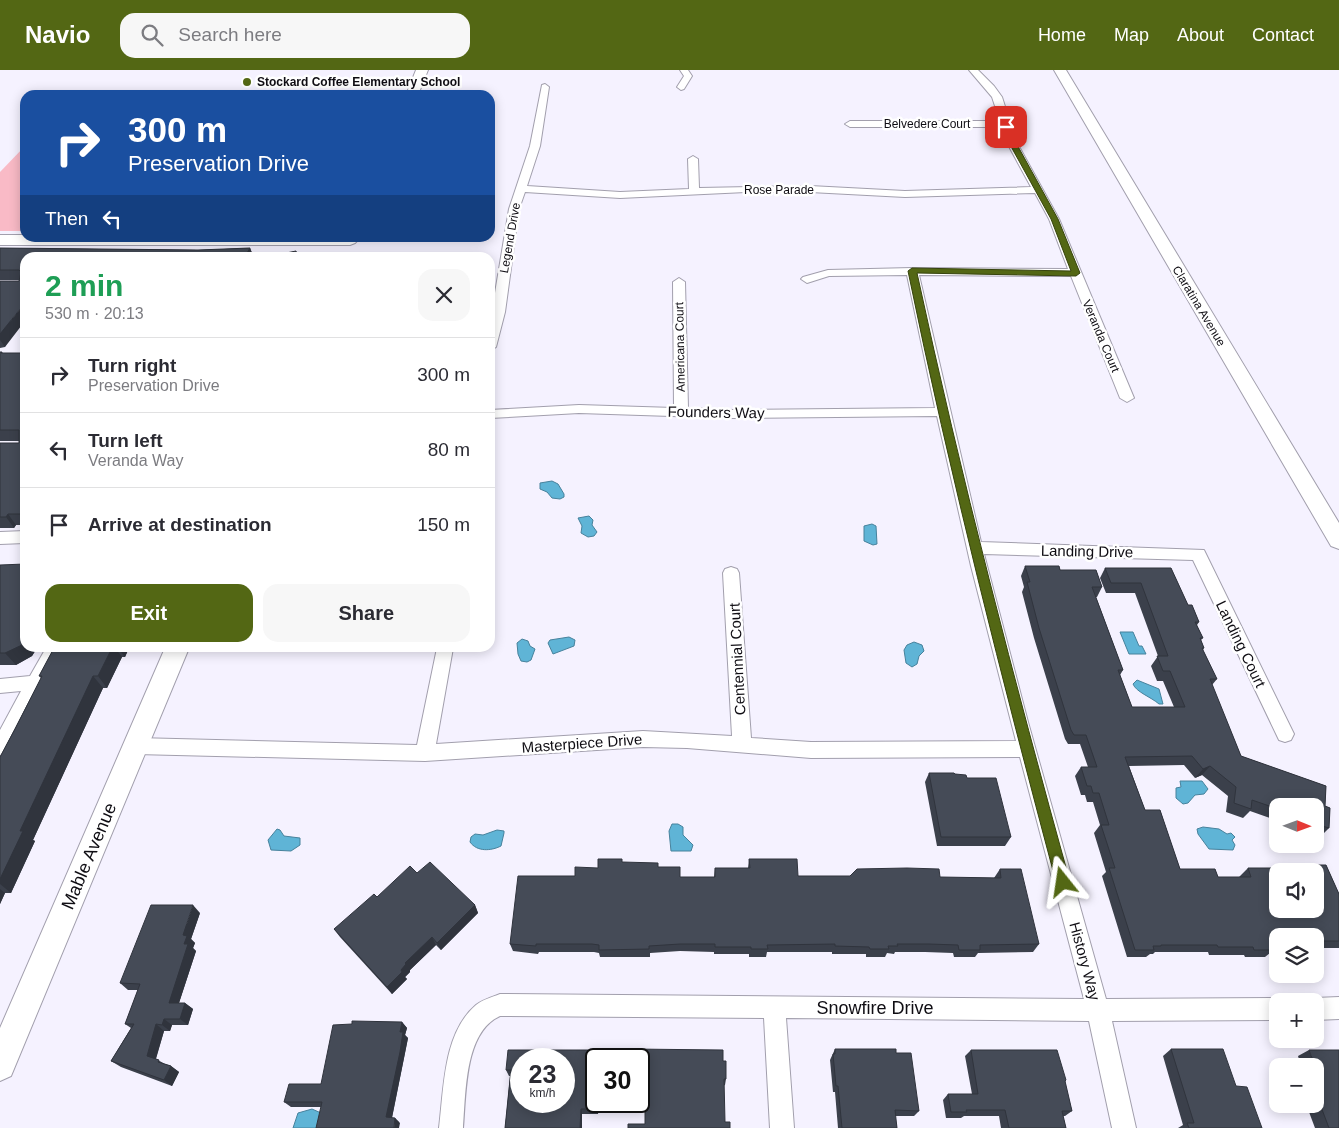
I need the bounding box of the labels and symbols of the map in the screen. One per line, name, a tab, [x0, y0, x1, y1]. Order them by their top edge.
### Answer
place label: Stockard Coffee Elementary School	[257, 75, 460, 89]
marker: Stockard Coffee Elementary School	[241, 76, 253, 88]
pin	[985, 106, 1027, 148]
street label: Belvedere Court	[884, 117, 971, 131]
street label: Rose Parade	[744, 183, 814, 197]
street label: Legend Drive	[497, 201, 523, 274]
street label: Claratina Avenue	[1170, 263, 1229, 349]
street label: Veranda Court	[1079, 298, 1123, 375]
street label: Americana Court	[672, 301, 688, 392]
street label: Founders Way	[667, 403, 765, 421]
street label: Landing Drive	[1041, 542, 1133, 560]
street label: Landing Court	[1213, 598, 1270, 691]
street label: Centennial Court	[726, 602, 748, 716]
street label: Masterpiece Drive	[521, 730, 643, 756]
north arrow	[1269, 798, 1324, 852]
street label: Mable Avenue	[58, 800, 120, 912]
position arrow	[1036, 855, 1088, 907]
street label: History Way	[1066, 920, 1104, 1002]
street label: Snowfire Drive	[816, 998, 934, 1018]
speed limit sign: 30	[585, 1048, 650, 1113]

